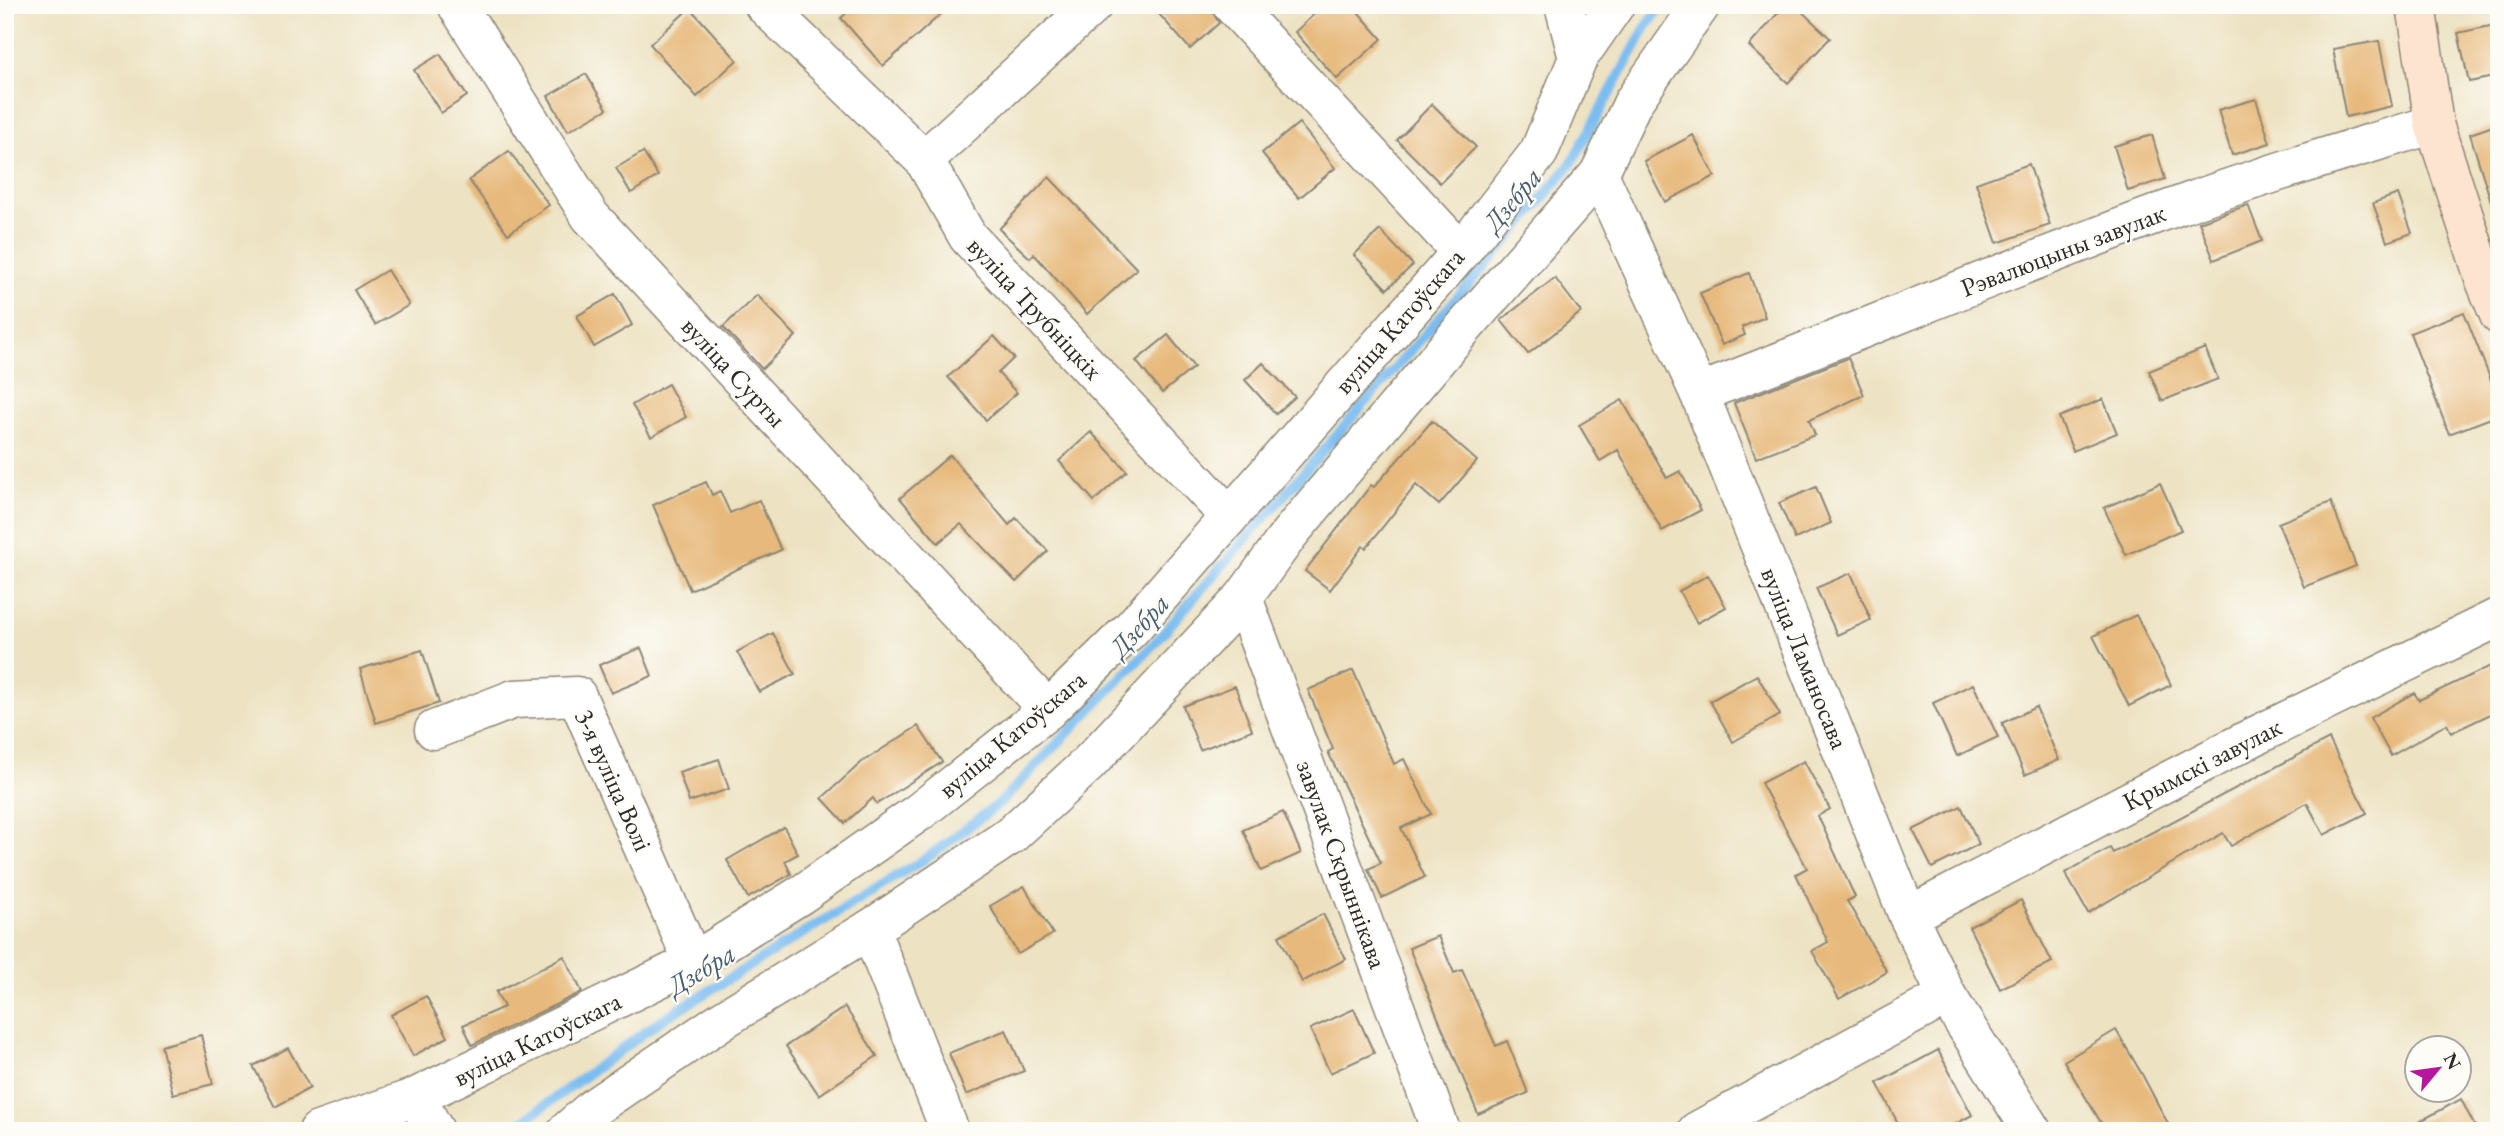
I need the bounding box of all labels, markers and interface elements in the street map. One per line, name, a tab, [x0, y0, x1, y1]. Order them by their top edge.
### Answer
water label: Дзебра	[1473, 159, 1549, 240]
street label: Рэвалюцыны завулак	[1956, 195, 2171, 305]
street label: вуліца Трубніцкіх	[960, 229, 1111, 387]
street label: вуліца Катоўскага	[1326, 240, 1472, 401]
street label: вуліца Сурты	[674, 310, 794, 435]
street label: вуліца Ламаносава	[1753, 562, 1857, 754]
water label: Дзебра	[1100, 586, 1177, 666]
street label: вуліца Катоўскага	[931, 662, 1093, 806]
street label: 3-я вуліца Волі	[568, 704, 660, 856]
street label: Крымскі завулак	[2117, 709, 2288, 819]
street label: завулак Скрыннікава	[1288, 755, 1396, 974]
water label: Дзебра	[659, 935, 742, 1004]
street label: вуліца Катоўскага	[448, 983, 627, 1094]
north arrow	[2402, 1034, 2472, 1104]
text: N	[2438, 1048, 2467, 1074]

